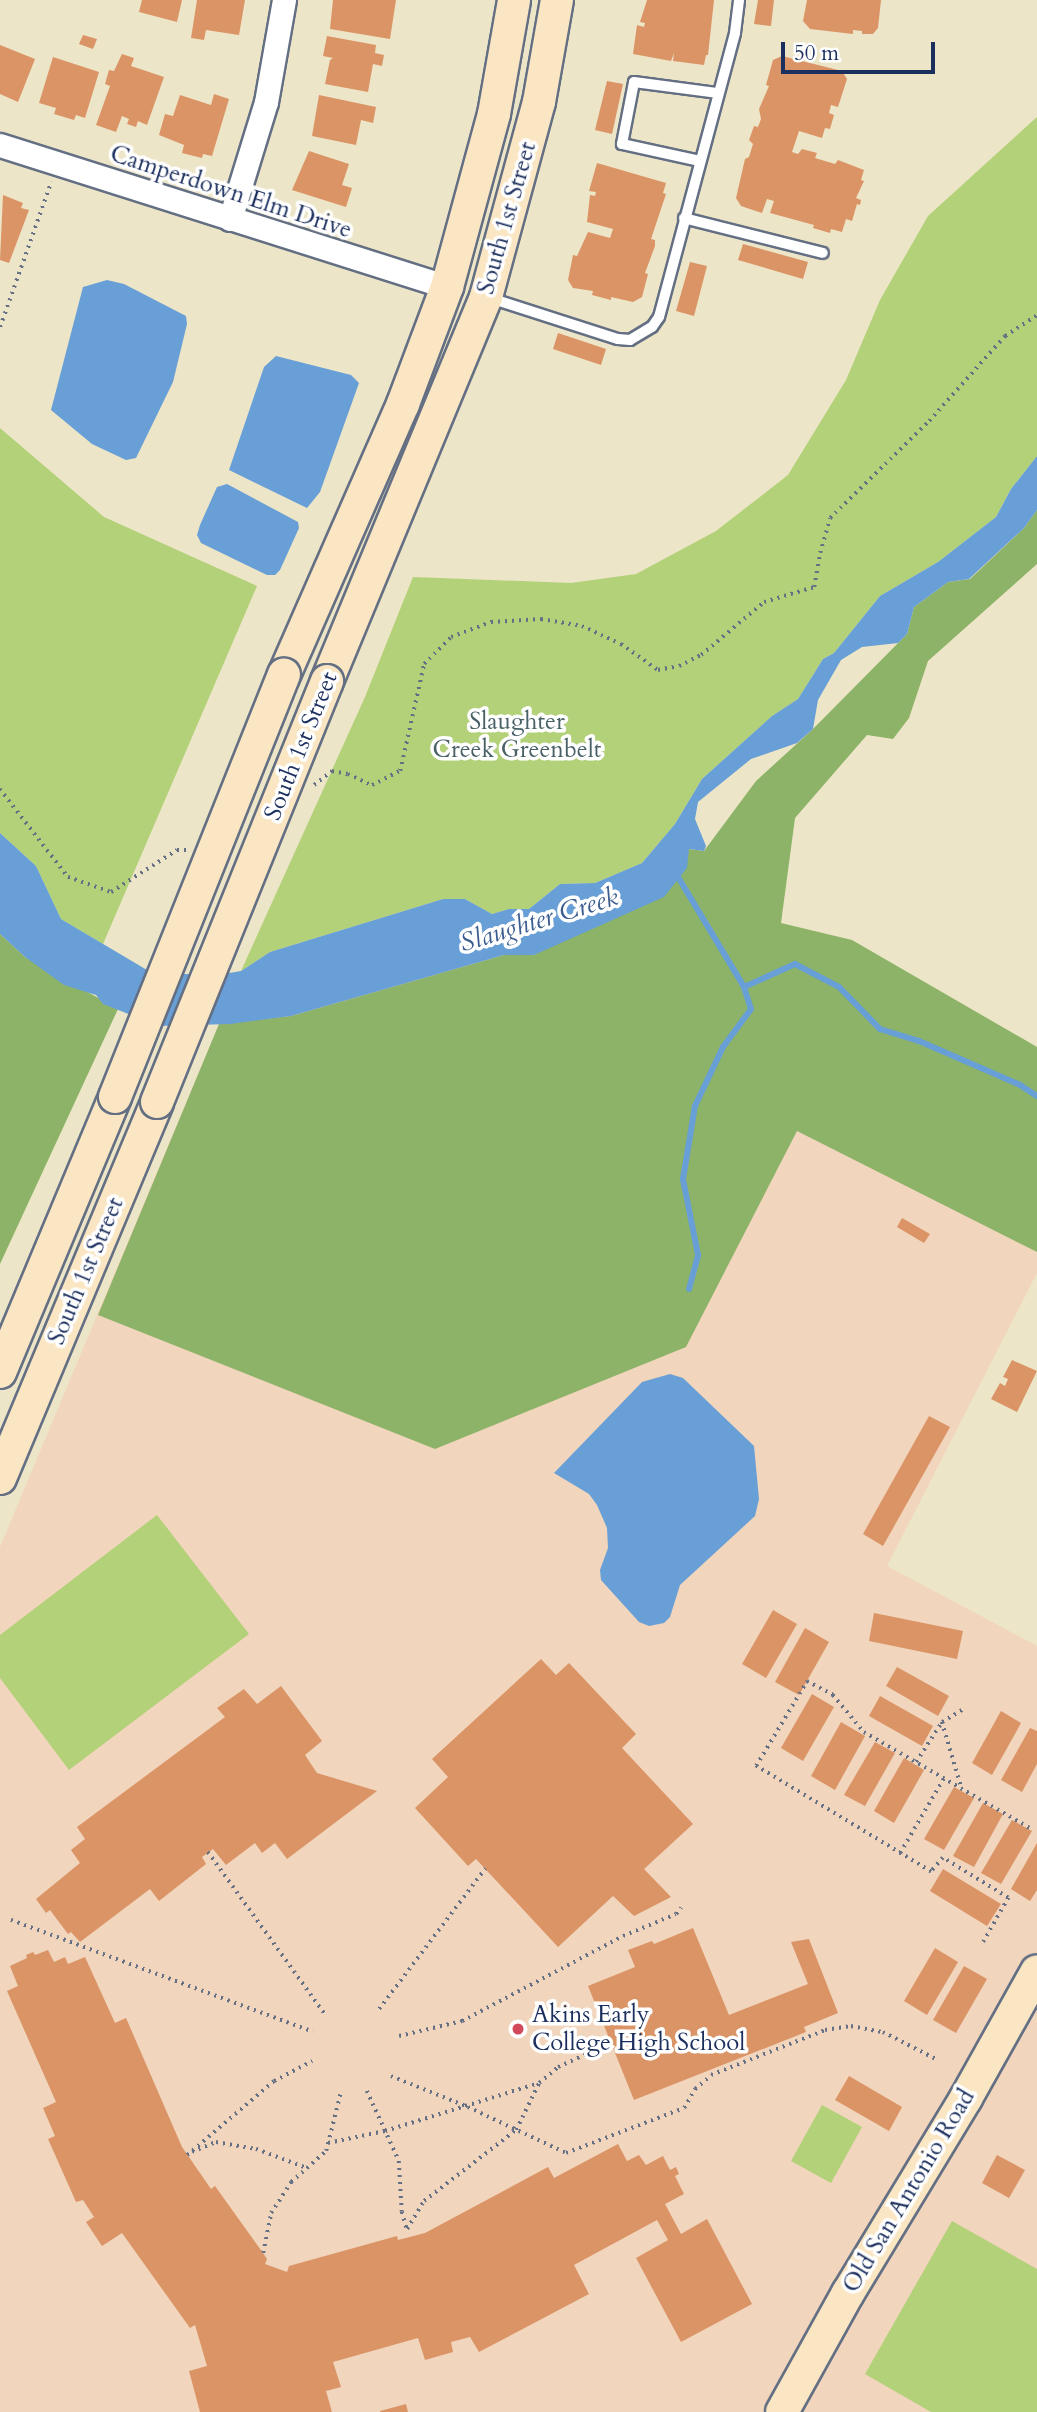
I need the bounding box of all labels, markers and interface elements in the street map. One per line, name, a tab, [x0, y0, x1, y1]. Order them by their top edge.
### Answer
scale bar	[785, 28, 939, 72]
text: 50 m	[794, 39, 839, 68]
street label: South 1st Street	[471, 138, 543, 298]
street label: Camperdown Elm Drive	[107, 139, 355, 245]
street label: South 1st Street	[258, 668, 344, 824]
park label: Slaughter Creek Greenbelt	[433, 708, 601, 764]
water label: Slaughter Creek	[456, 881, 622, 959]
street label: South 1st Street	[42, 1193, 130, 1349]
place label: Akins Early College High School	[532, 2001, 745, 2057]
marker: Akins Early College High School	[510, 2021, 526, 2037]
street label: Old San Antonio Road	[837, 2084, 981, 2298]

